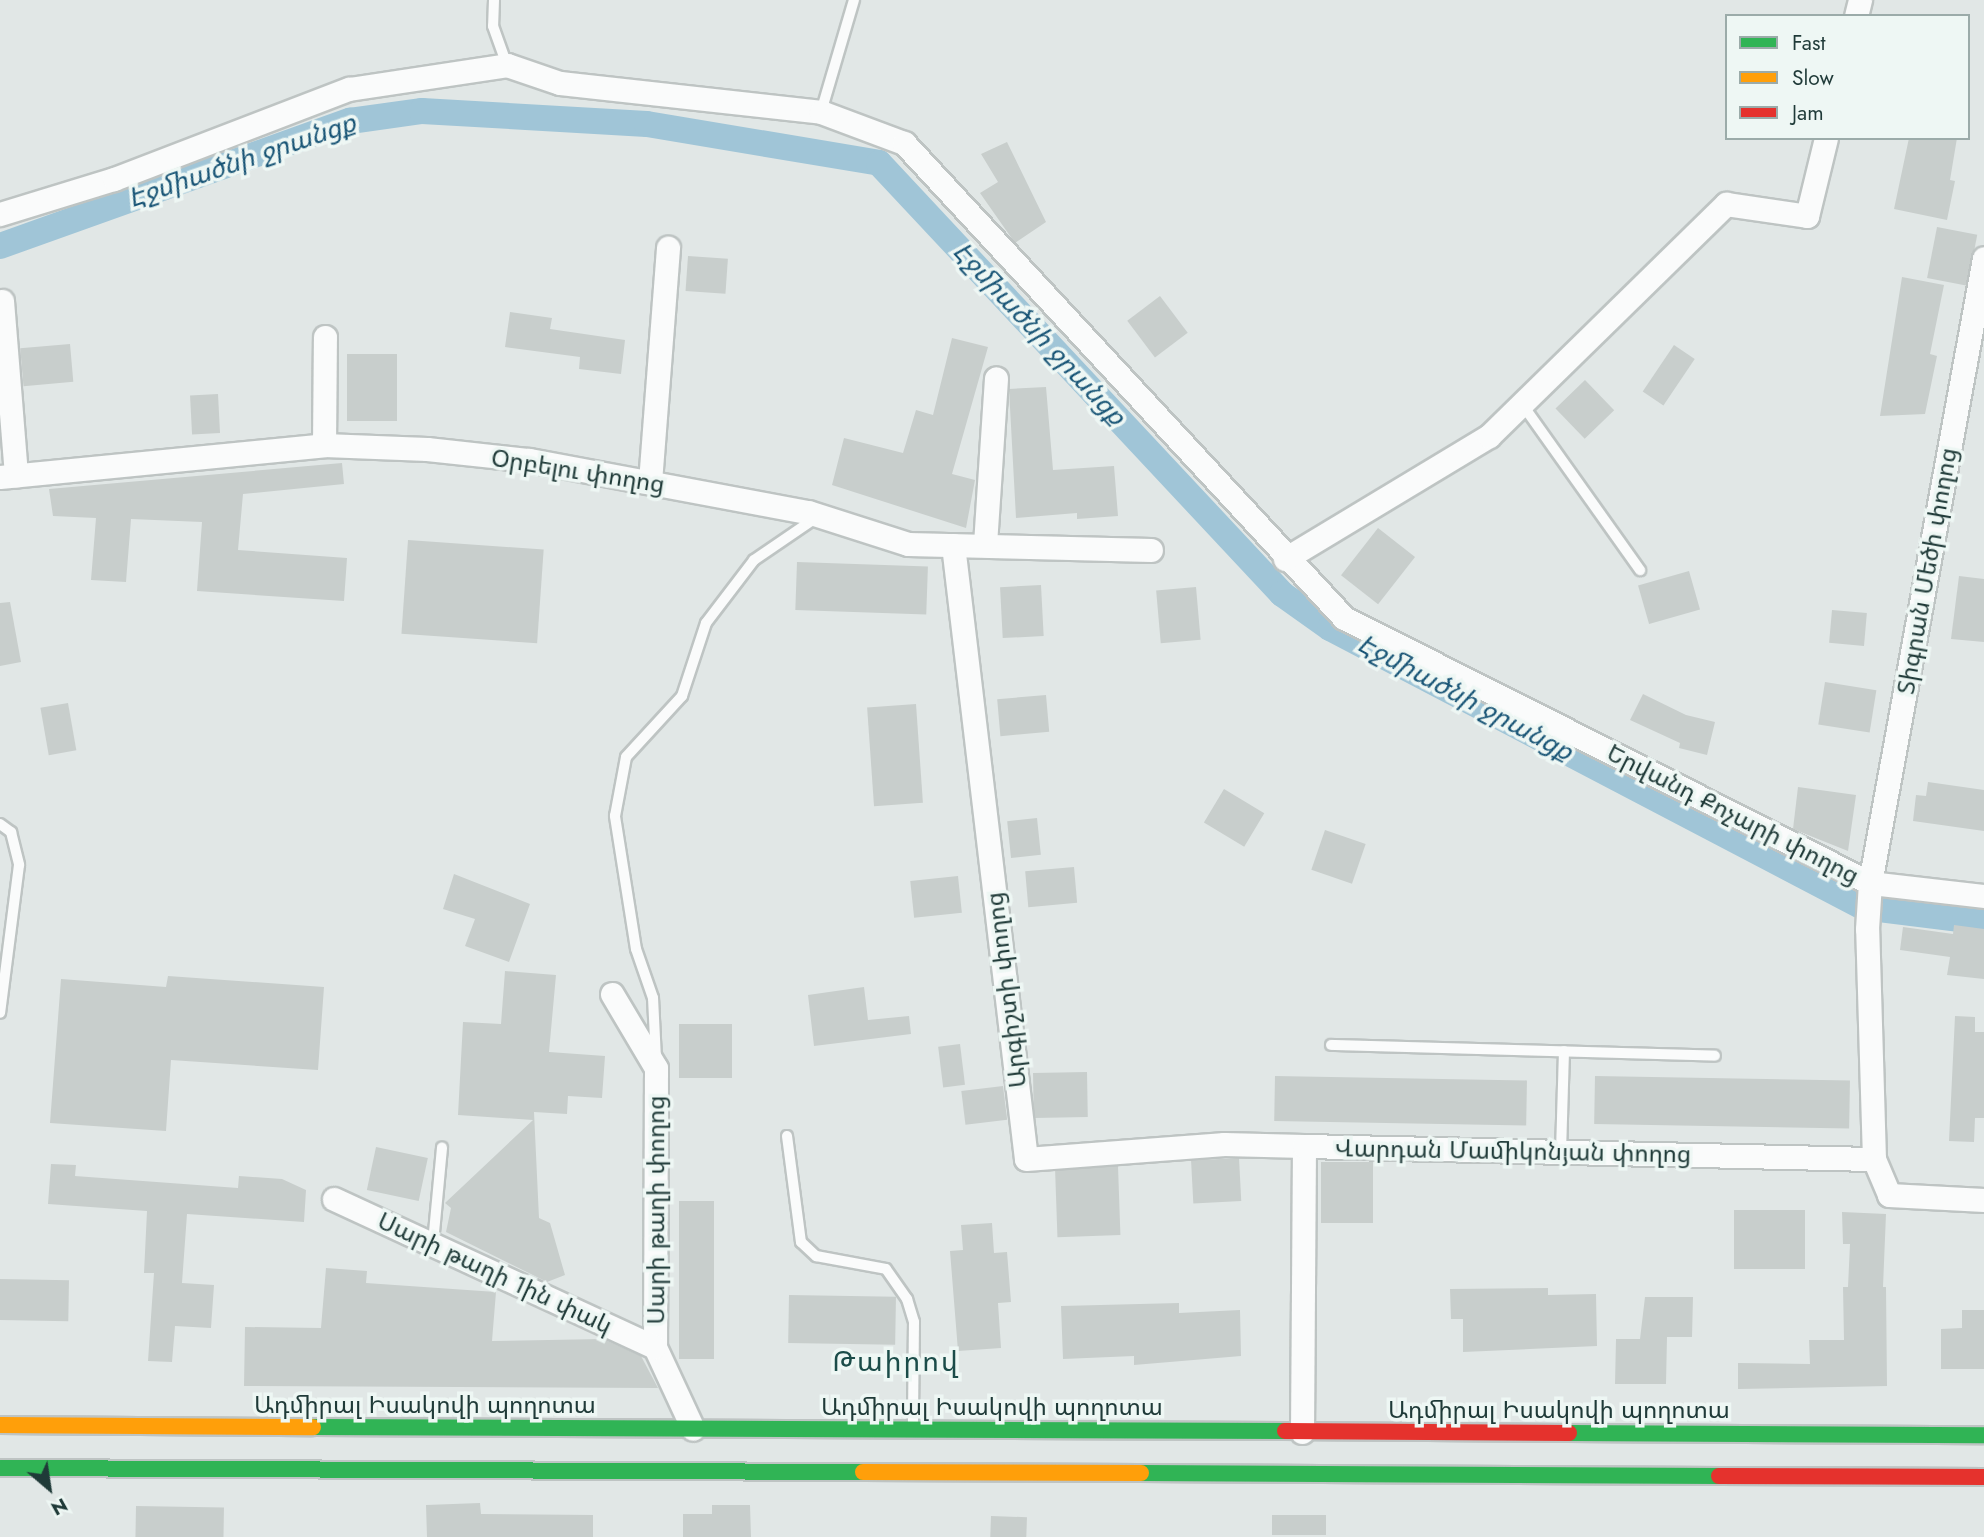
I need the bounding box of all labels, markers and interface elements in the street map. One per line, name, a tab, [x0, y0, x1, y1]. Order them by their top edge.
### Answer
legend	[1725, 14, 1970, 140]
text: Fast	[1792, 28, 1825, 58]
text: Slow	[1792, 63, 1834, 93]
text: Jam	[1792, 98, 1824, 128]
water label: Էջմիածնի ջրանցք	[124, 107, 360, 215]
water label: Էջմիածնի ջրանցք	[946, 236, 1132, 432]
street label: Օրբելու փողոց	[489, 443, 667, 499]
street label: Տիգրան Մեծի փողոց	[1891, 446, 1963, 696]
water label: Էջմիածնի ջրանցք	[1352, 628, 1578, 768]
street label: Երվանդ Քոչարի փողոց	[1602, 738, 1864, 890]
street label: Արգիշտի փողոց	[980, 891, 1032, 1089]
street label: Սարի թաղի փողոց	[642, 1095, 670, 1325]
street label: Վարդան Մամիկոնյան փողոց	[1335, 1133, 1691, 1169]
street label: Սարի թաղի 1ին փակ	[373, 1206, 617, 1340]
district label: Թաիրով	[833, 1345, 959, 1379]
street label: Ադմիրալ Իսակովի պողոտա	[254, 1391, 596, 1419]
street label: Ադմիրալ Իսակովի պողոտա	[821, 1393, 1163, 1421]
street label: Ադմիրալ Իսակովի պողոտա	[1388, 1396, 1730, 1424]
north arrow	[14, 1453, 84, 1523]
text: N	[46, 1491, 73, 1522]

